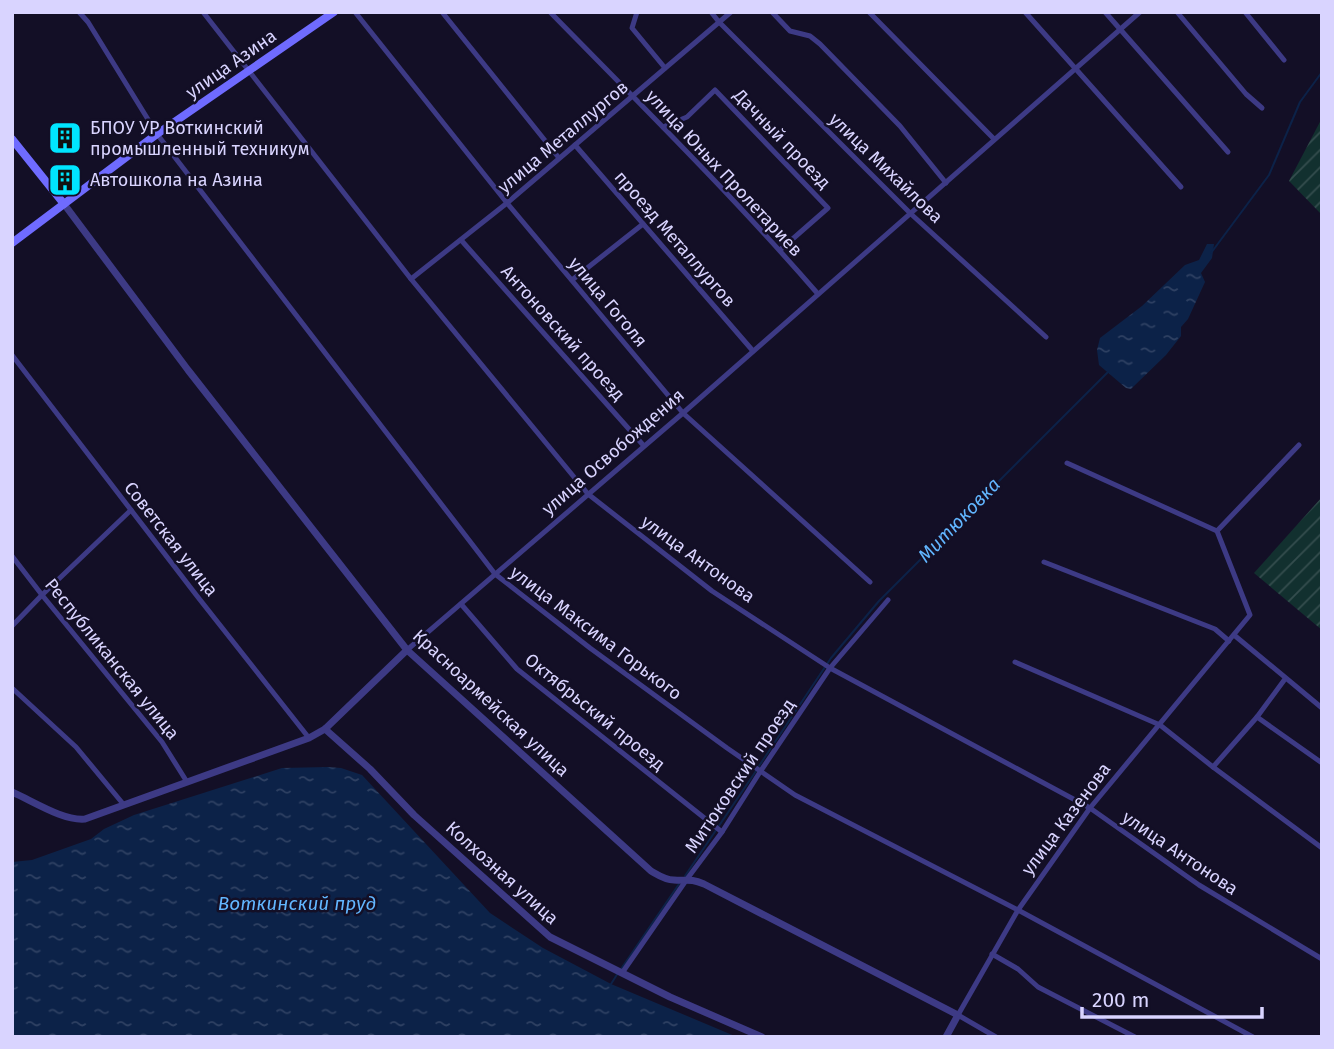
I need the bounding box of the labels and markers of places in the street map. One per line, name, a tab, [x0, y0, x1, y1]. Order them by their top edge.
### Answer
place label: БПОУ УР Воткинский промышленный техникум	[90, 117, 309, 160]
building icon: БПОУ УР Воткинский промышленный техникум	[46, 119, 84, 157]
building icon: Автошкола на Азина	[46, 161, 84, 199]
place label: Автошкола на Азина	[90, 169, 263, 191]

